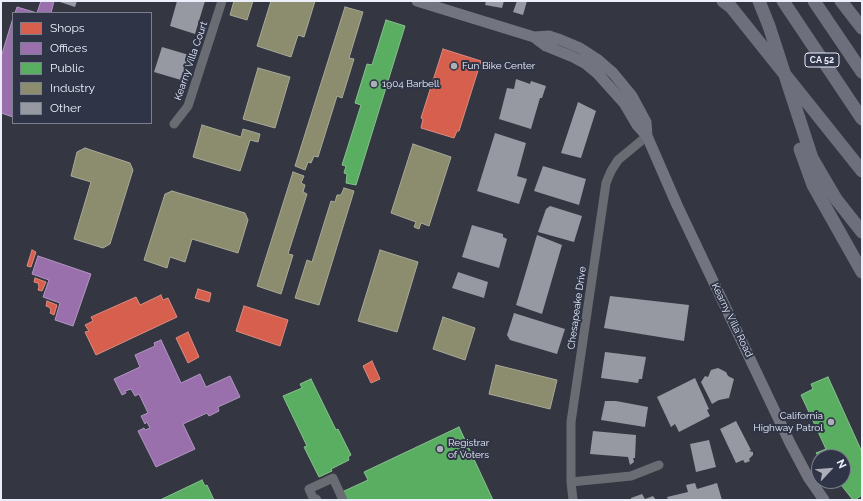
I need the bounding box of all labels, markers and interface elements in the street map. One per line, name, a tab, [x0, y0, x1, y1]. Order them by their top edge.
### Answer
legend	[12, 12, 152, 124]
street label: Kearny Villa Court	[172, 20, 210, 102]
text: Shops	[50, 21, 85, 35]
text: Offices	[50, 41, 87, 55]
road number: CA 52	[805, 53, 839, 67]
place label: Fun Bike Center	[462, 60, 535, 72]
text: Public	[50, 61, 84, 75]
marker: Fun Bike Center	[449, 61, 459, 71]
place label: 1904 Barbell	[382, 78, 439, 90]
marker: 1904 Barbell	[369, 79, 379, 89]
text: Industry	[50, 81, 95, 95]
text: Other	[50, 101, 81, 115]
street label: Chesapeake Drive	[565, 266, 589, 350]
street label: Kearny Villa Road	[709, 281, 755, 359]
place label: California Highway Patrol	[753, 410, 823, 434]
marker: California Highway Patrol	[826, 417, 836, 427]
place label: Registrar of Voters	[448, 437, 489, 460]
marker: Registrar of Voters	[435, 444, 445, 454]
north arrow	[811, 449, 851, 489]
text: N	[834, 457, 849, 471]

